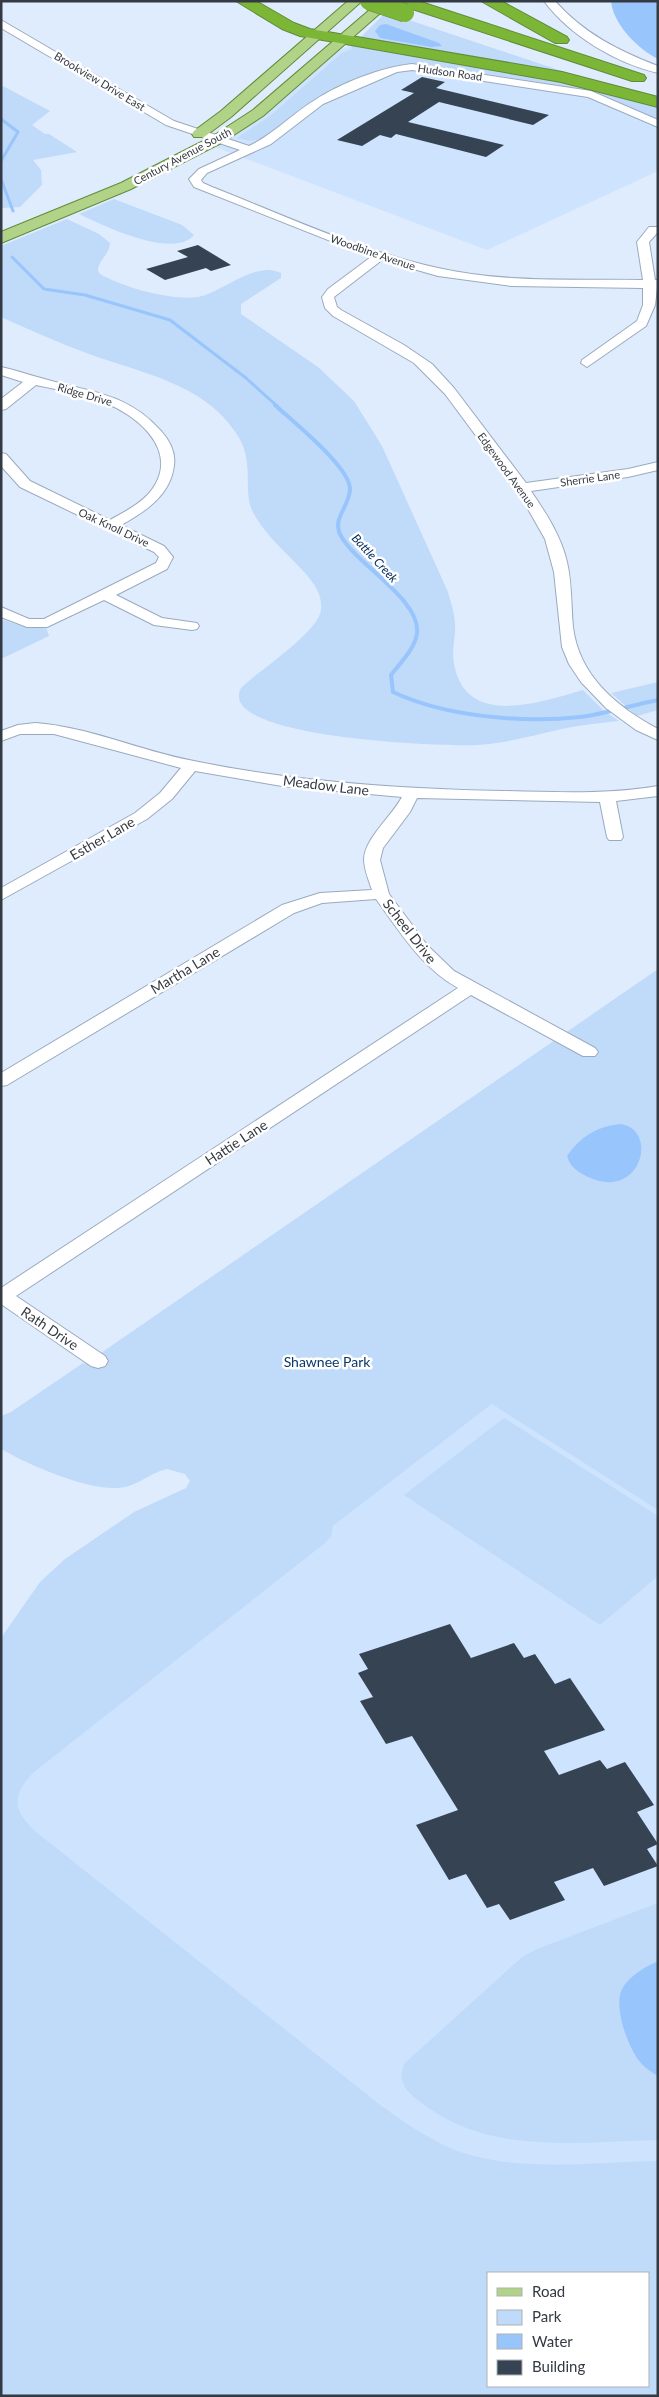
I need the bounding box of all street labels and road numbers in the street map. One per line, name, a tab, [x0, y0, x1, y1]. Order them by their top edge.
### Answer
street label: Brookview Drive East	[52, 49, 148, 113]
street label: Hudson Road	[417, 61, 483, 83]
street label: Century Avenue South	[131, 125, 233, 187]
street label: Woodbine Avenue	[329, 231, 417, 273]
street label: Ridge Drive	[56, 380, 114, 408]
street label: Edgewood Avenue	[475, 430, 539, 510]
street label: Sherrie Lane	[559, 467, 621, 489]
street label: Oak Knoll Drive	[77, 505, 152, 549]
street label: Meadow Lane	[282, 771, 370, 799]
street label: Esther Lane	[67, 813, 137, 863]
street label: Scheel Drive	[380, 895, 440, 967]
street label: Martha Lane	[147, 943, 223, 997]
street label: Hattie Lane	[202, 1116, 270, 1168]
street label: Rath Drive	[18, 1303, 82, 1353]

